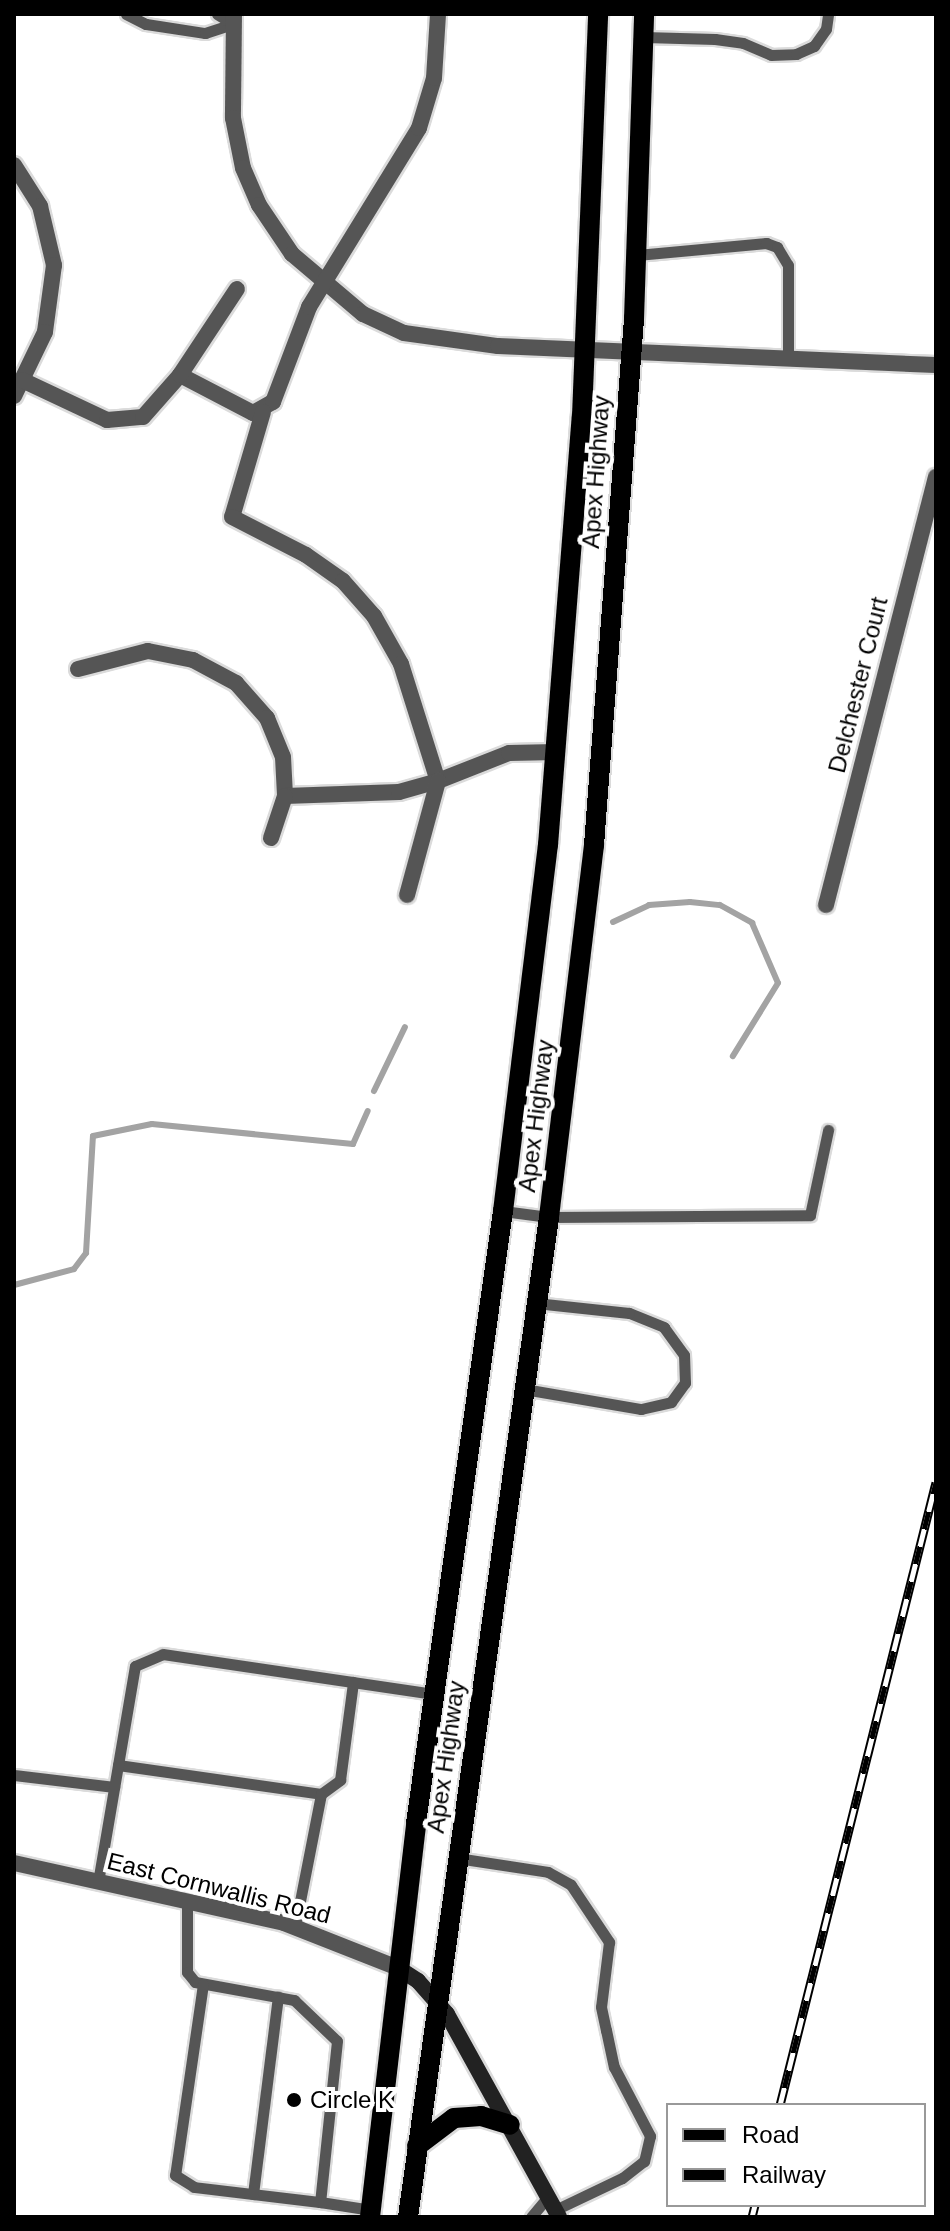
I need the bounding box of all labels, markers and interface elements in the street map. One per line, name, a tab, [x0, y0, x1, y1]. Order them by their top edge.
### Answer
street label: Apex Highway	[576, 394, 616, 550]
street label: Delchester Court	[822, 594, 894, 776]
street label: Apex Highway	[512, 1038, 560, 1194]
street label: Apex Highway	[421, 1679, 471, 1835]
street label: East Cornwallis Road	[104, 1846, 334, 1930]
place label: Circle K	[310, 2086, 394, 2114]
marker: Circle K	[285, 2091, 303, 2109]
legend	[666, 2103, 926, 2207]
text: Road	[742, 2121, 799, 2148]
text: Railway	[742, 2161, 826, 2188]

